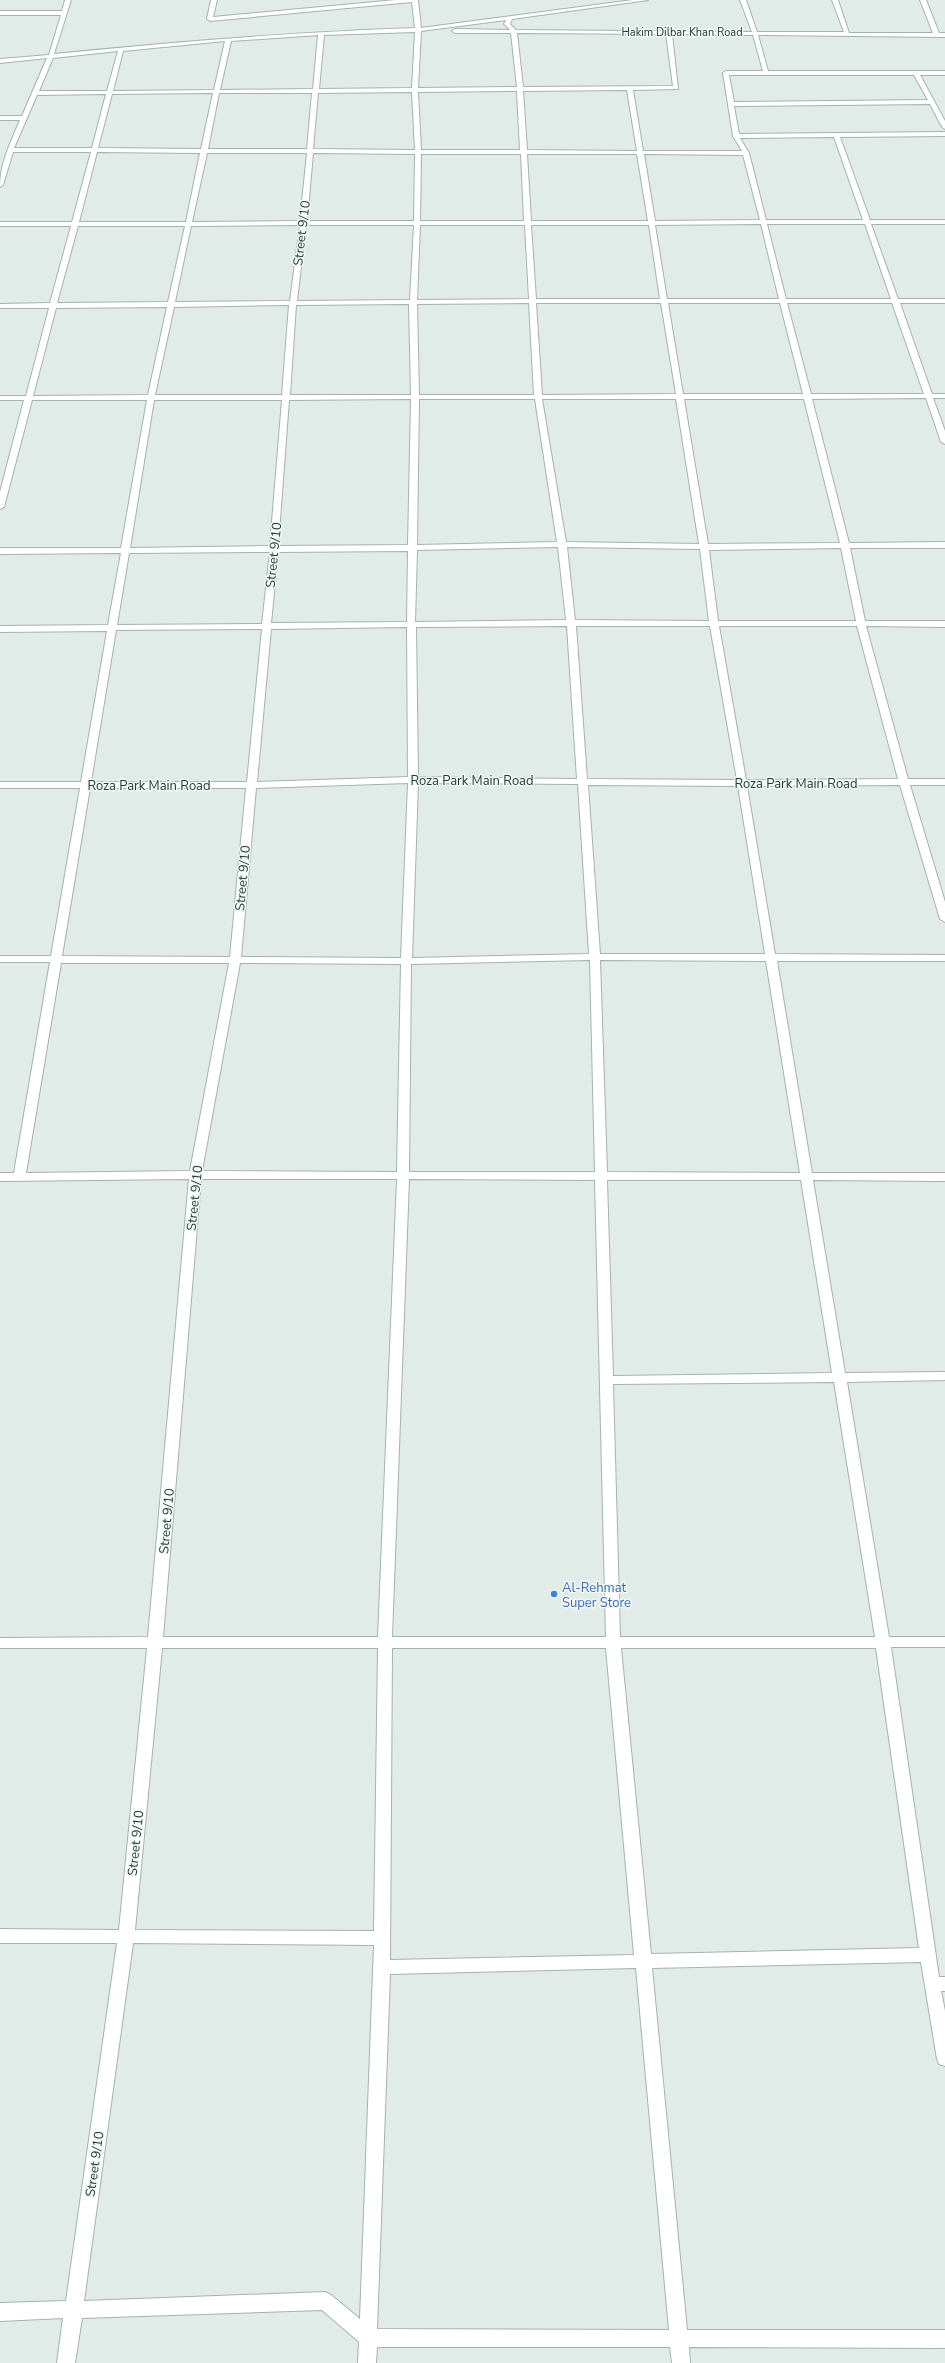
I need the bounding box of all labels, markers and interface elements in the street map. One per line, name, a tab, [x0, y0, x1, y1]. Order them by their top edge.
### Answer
street label: Hakim Dilbar Khan Road	[621, 25, 743, 40]
street label: Street 9/10	[289, 199, 315, 267]
street label: Street 9/10	[262, 521, 286, 589]
street label: Roza Park Main Road	[410, 772, 534, 790]
street label: Roza Park Main Road	[734, 775, 858, 793]
street label: Roza Park Main Road	[87, 777, 211, 795]
street label: Street 9/10	[231, 844, 255, 912]
street label: Street 9/10	[183, 1164, 207, 1232]
street label: Street 9/10	[155, 1487, 179, 1555]
place label: Al-Rehmat Super Store	[562, 1579, 631, 1612]
marker: Al-Rehmat Super Store	[549, 1589, 559, 1599]
street label: Street 9/10	[124, 1809, 148, 1877]
street label: Street 9/10	[81, 2130, 109, 2198]

